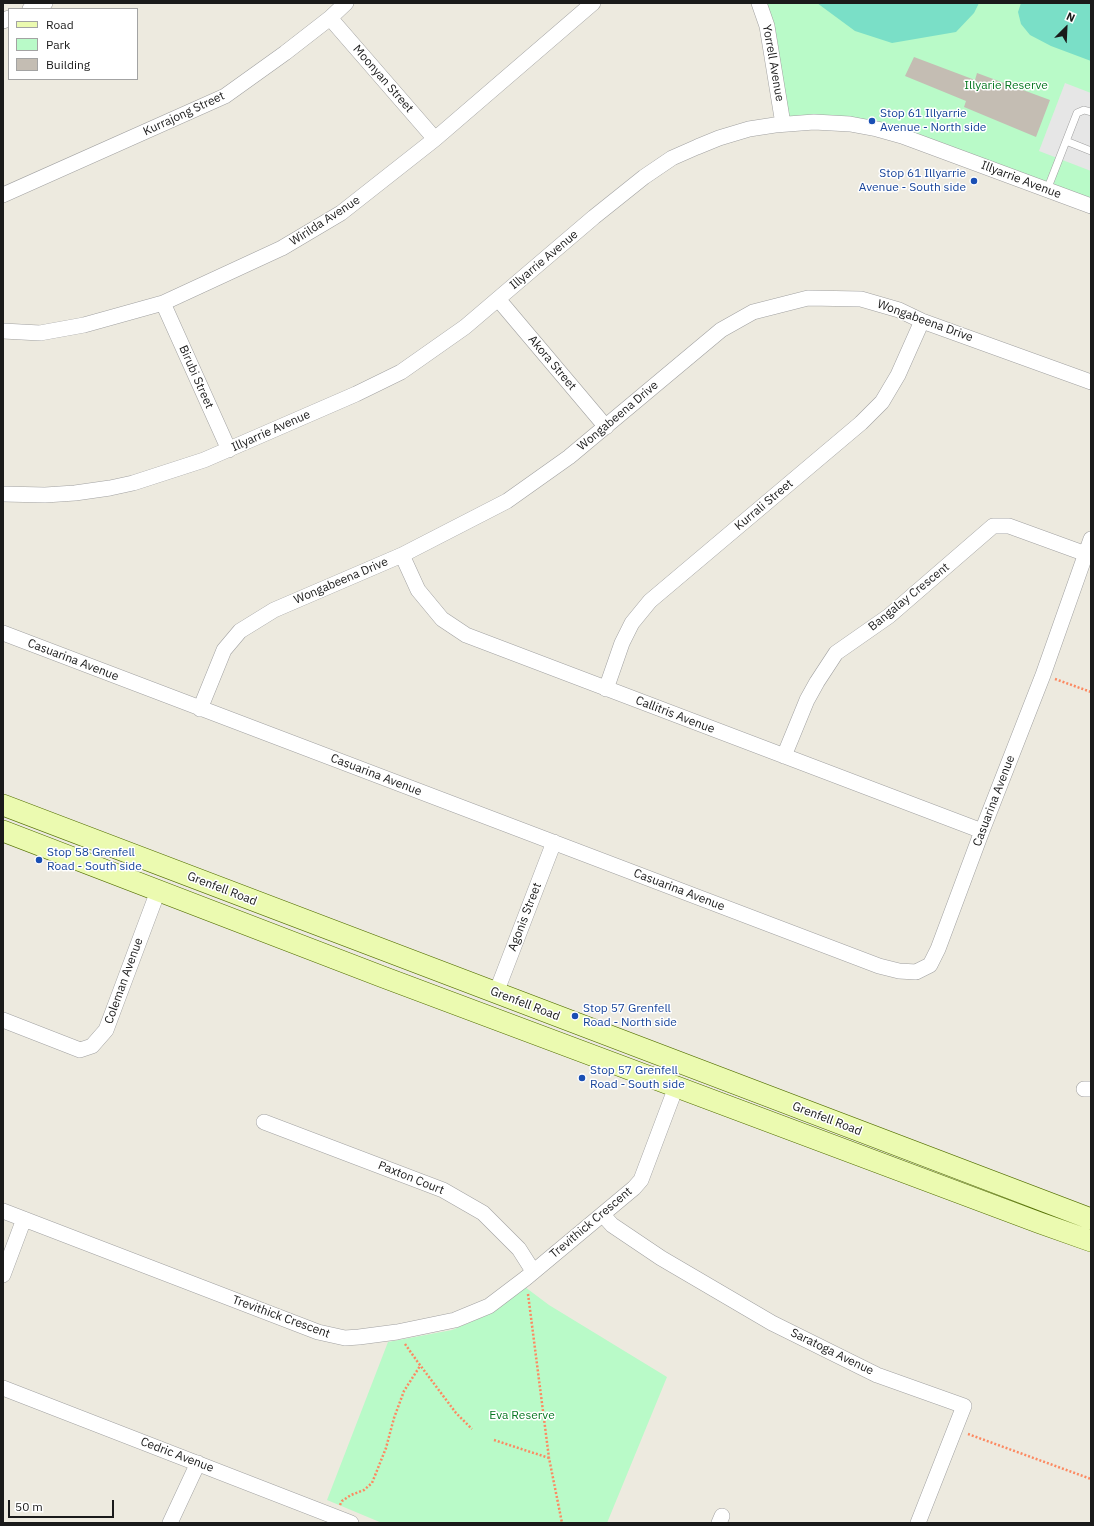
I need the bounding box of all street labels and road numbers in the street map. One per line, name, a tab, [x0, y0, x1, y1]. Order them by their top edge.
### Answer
street label: Yorrell Avenue	[759, 23, 787, 103]
street label: Moonyan Street	[350, 42, 416, 116]
street label: Kurrajong Street	[141, 89, 227, 139]
street label: Illyarrie Avenue	[979, 158, 1063, 202]
street label: Wirilda Avenue	[287, 193, 363, 249]
street label: Illyarrie Avenue	[507, 227, 581, 293]
street label: Wongabeena Drive	[875, 297, 975, 345]
street label: Akora Street	[525, 333, 579, 393]
street label: Birubi Street	[176, 343, 216, 411]
street label: Wongabeena Drive	[575, 378, 661, 454]
street label: Illyarrie Avenue	[229, 407, 313, 455]
street label: Kurrali Street	[732, 477, 796, 533]
street label: Wongabeena Drive	[292, 555, 390, 607]
street label: Bangalay Crescent	[866, 560, 952, 634]
street label: Casuarina Avenue	[25, 636, 121, 684]
street label: Callitris Avenue	[633, 693, 717, 737]
street label: Casuarina Avenue	[328, 751, 424, 799]
street label: Casuarina Avenue	[970, 753, 1018, 849]
street label: Casuarina Avenue	[631, 866, 727, 914]
street label: Grenfell Road	[185, 869, 259, 909]
street label: Agonis Street	[505, 881, 545, 953]
street label: Coleman Avenue	[102, 936, 146, 1026]
street label: Grenfell Road	[488, 984, 562, 1024]
street label: Grenfell Road	[790, 1099, 864, 1139]
street label: Paxton Court	[376, 1158, 446, 1198]
street label: Trevithick Crescent	[547, 1184, 635, 1262]
street label: Trevithick Crescent	[230, 1293, 332, 1341]
street label: Saratoga Avenue	[788, 1326, 876, 1378]
street label: Cedric Avenue	[138, 1434, 216, 1476]

